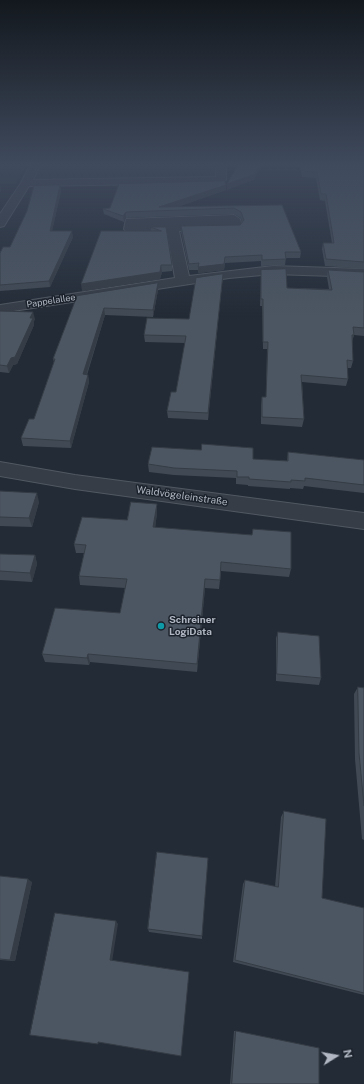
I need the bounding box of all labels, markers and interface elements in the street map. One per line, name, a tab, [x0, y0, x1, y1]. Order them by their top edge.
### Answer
street label: Pappelallee	[26, 292, 76, 310]
street label: Waldvögeleinstraße	[136, 484, 228, 508]
place label: Schreiner LogiData	[169, 614, 216, 638]
marker: Schreiner LogiData	[156, 621, 166, 631]
north arrow	[316, 1036, 356, 1076]
text: N	[341, 1048, 354, 1059]

